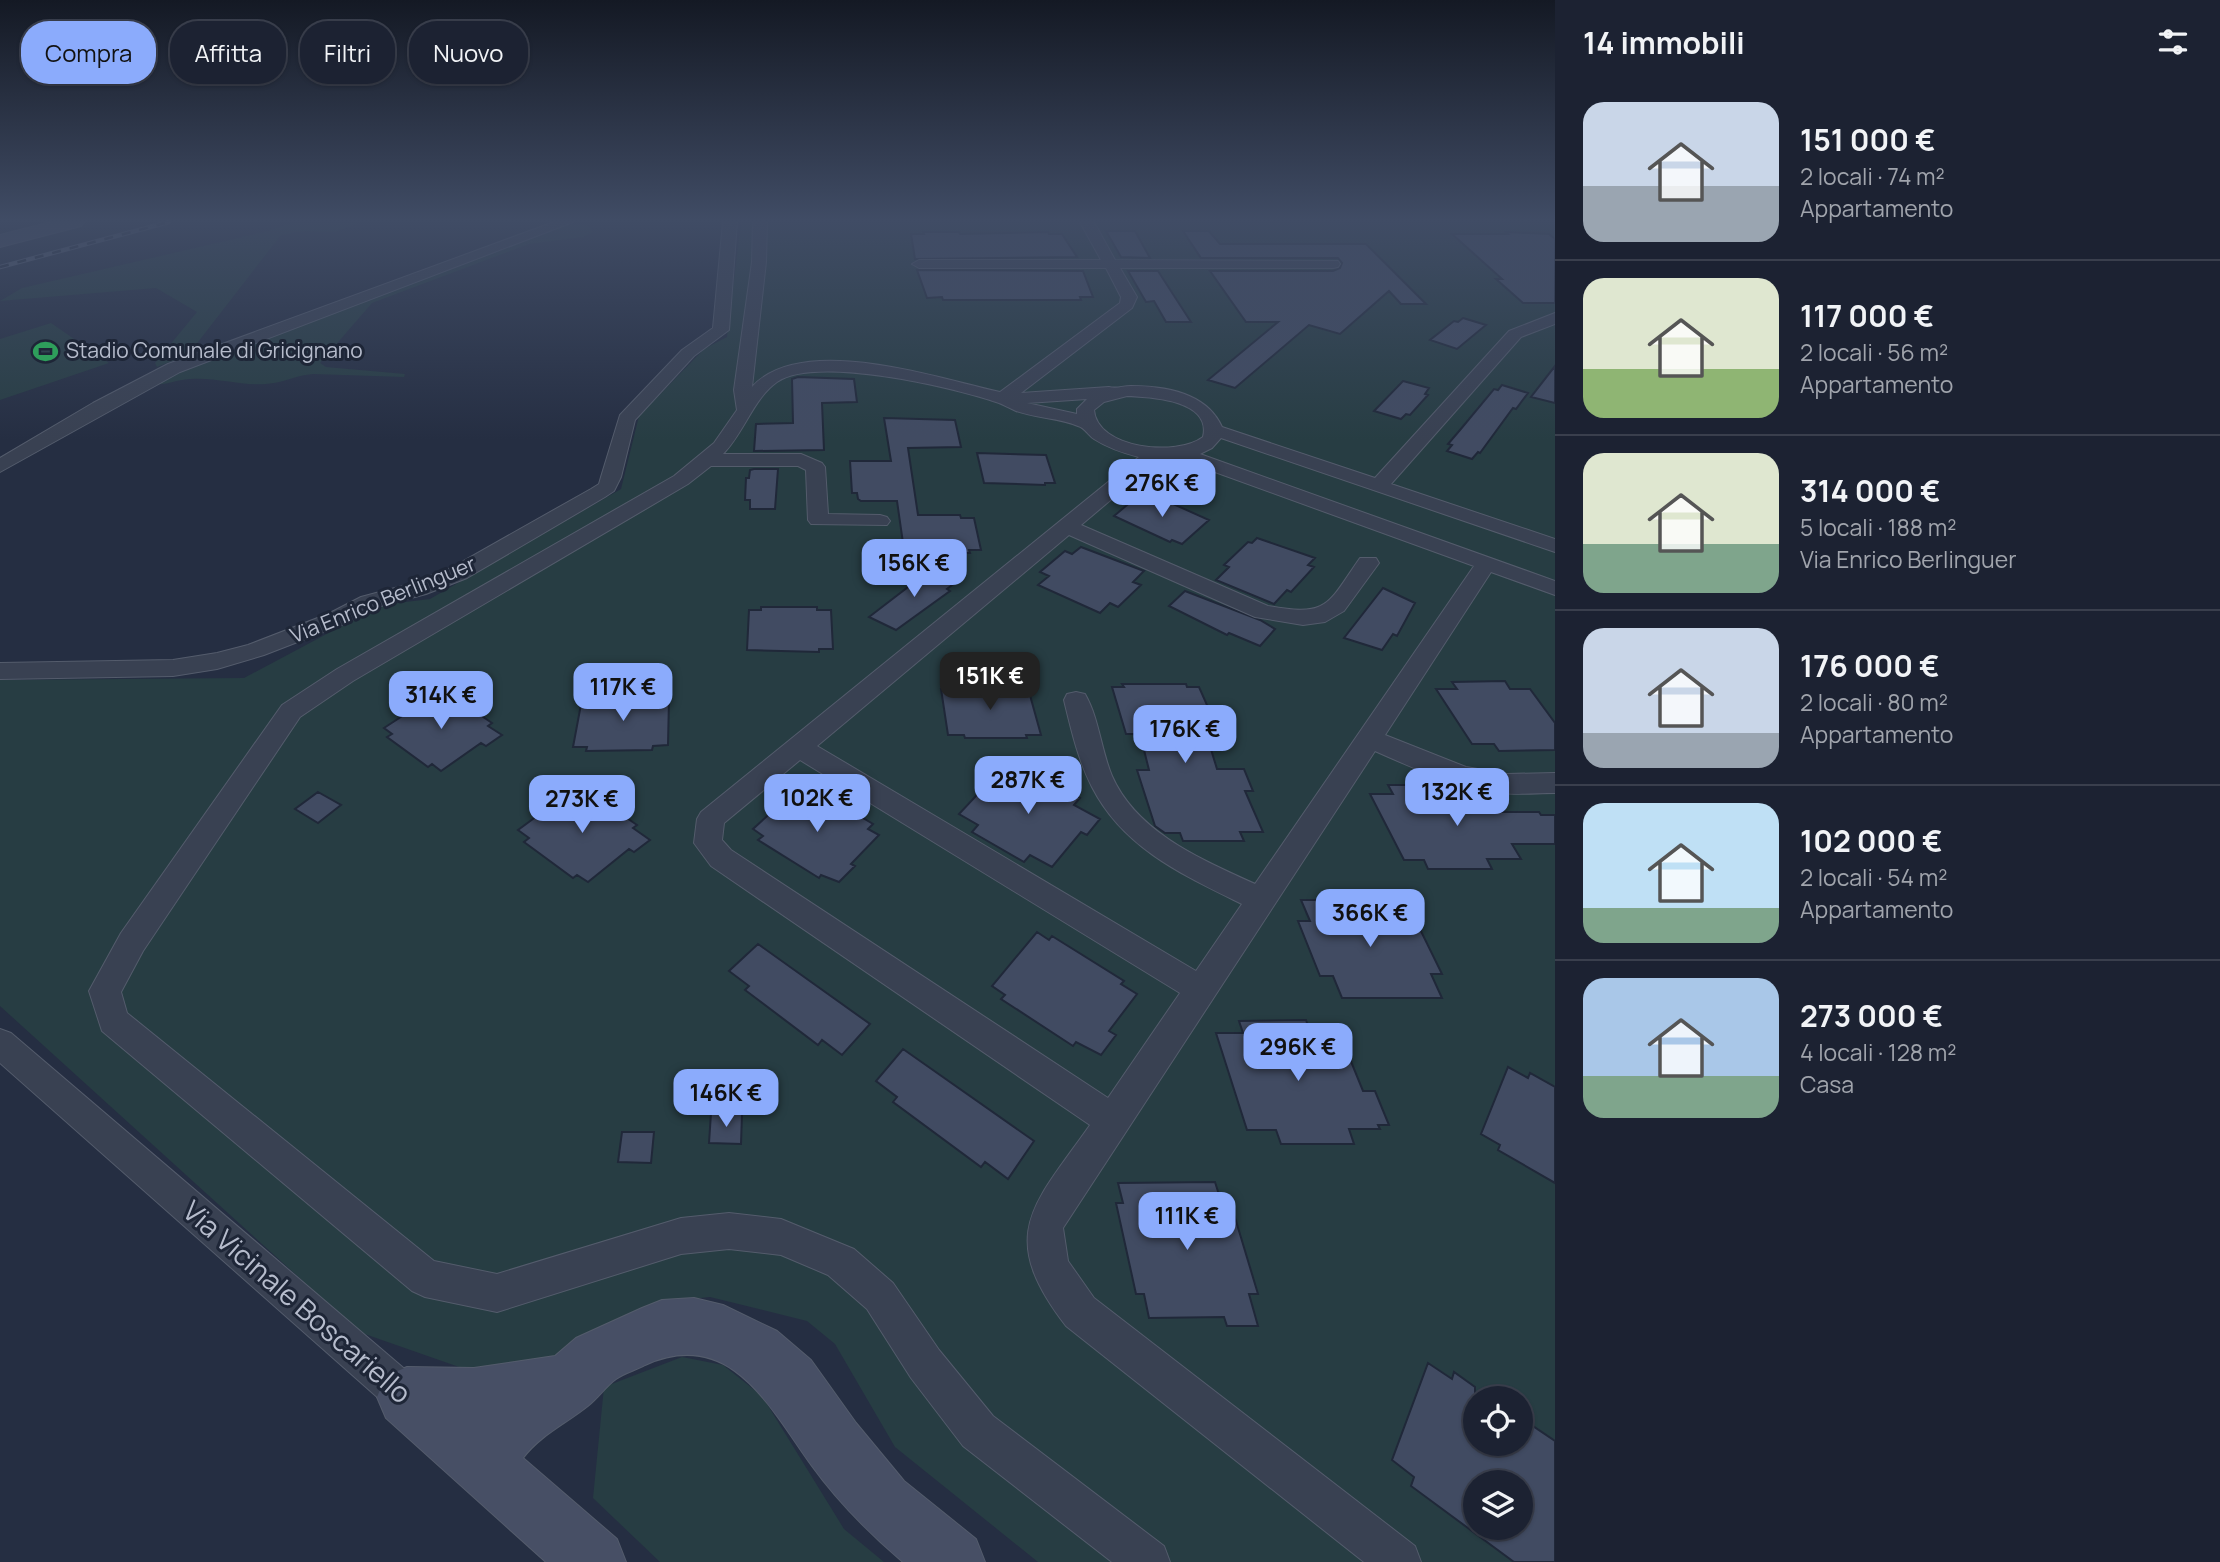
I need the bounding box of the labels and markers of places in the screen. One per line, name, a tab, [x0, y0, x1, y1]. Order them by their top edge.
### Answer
place label: Stadio Comunale di Gricignano	[66, 336, 363, 364]
sports icon: Stadio Comunale di Gricignano	[32, 337, 60, 365]
pin: 276K €	[1105, 460, 1219, 519]
pin: 156K €	[857, 540, 971, 599]
pin: 151K €	[933, 652, 1047, 712]
pin: 117K €	[566, 664, 680, 723]
pin: 314K €	[384, 672, 498, 731]
pin: 176K €	[1128, 706, 1242, 765]
pin: 287K €	[971, 756, 1085, 816]
pin: 132K €	[1400, 768, 1514, 828]
pin: 102K €	[760, 774, 874, 834]
pin: 273K €	[525, 776, 639, 835]
pin: 366K €	[1313, 890, 1427, 949]
pin: 296K €	[1241, 1024, 1355, 1083]
pin: 146K €	[669, 1070, 783, 1129]
pin: 111K €	[1130, 1192, 1244, 1252]

